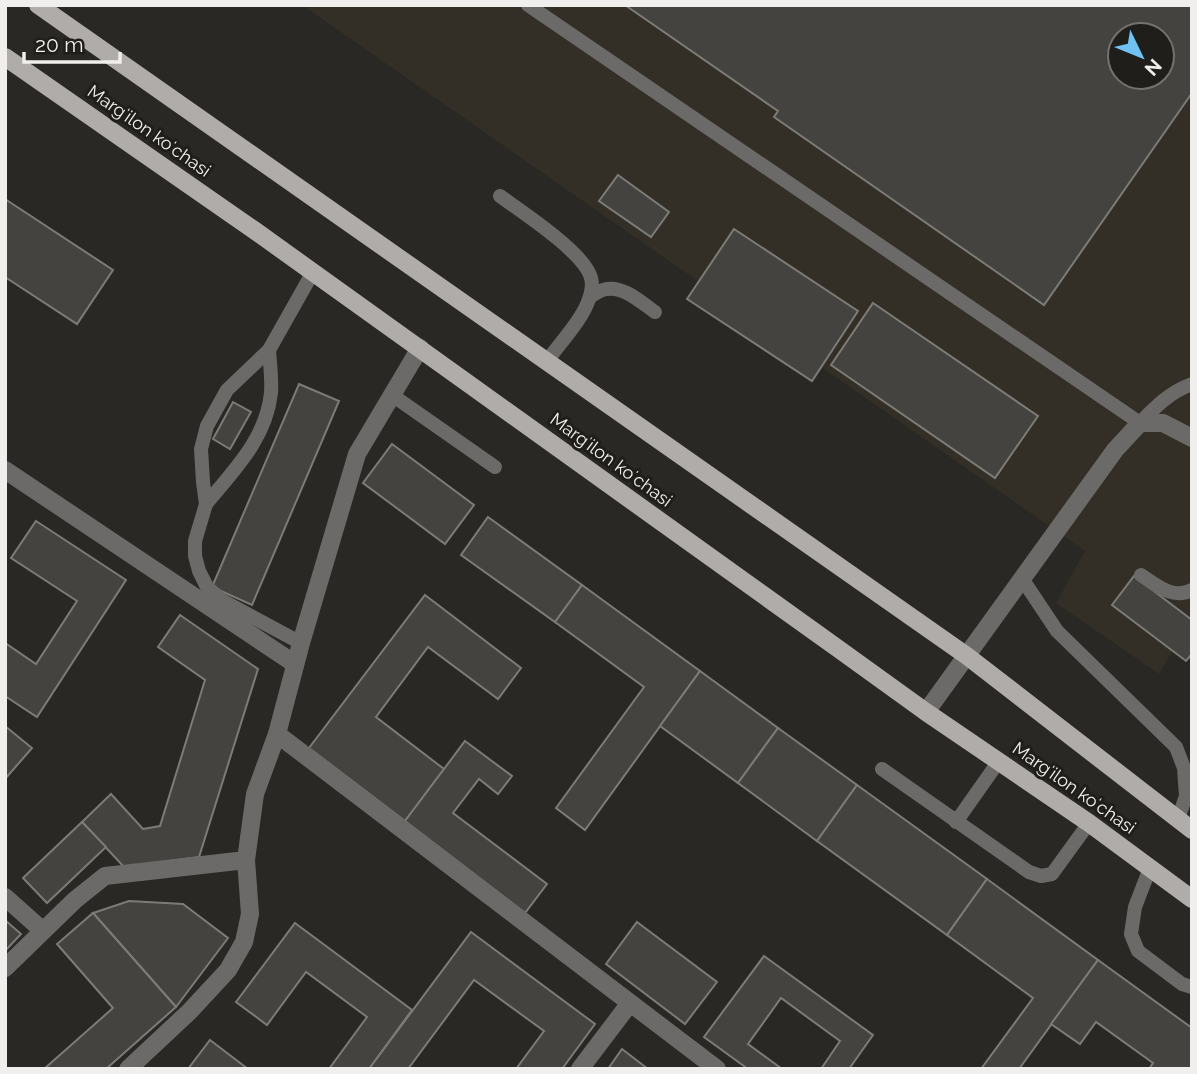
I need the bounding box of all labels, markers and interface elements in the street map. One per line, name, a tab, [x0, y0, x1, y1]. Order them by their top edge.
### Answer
scale bar	[24, 21, 121, 65]
north arrow	[1106, 21, 1176, 91]
text: 20 m	[35, 32, 83, 57]
text: N	[1140, 55, 1166, 80]
street label: Margʻilon koʻchasi	[84, 80, 215, 181]
street label: Margʻilon koʻchasi	[546, 408, 676, 511]
street label: Margʻilon koʻchasi	[1009, 737, 1140, 838]

